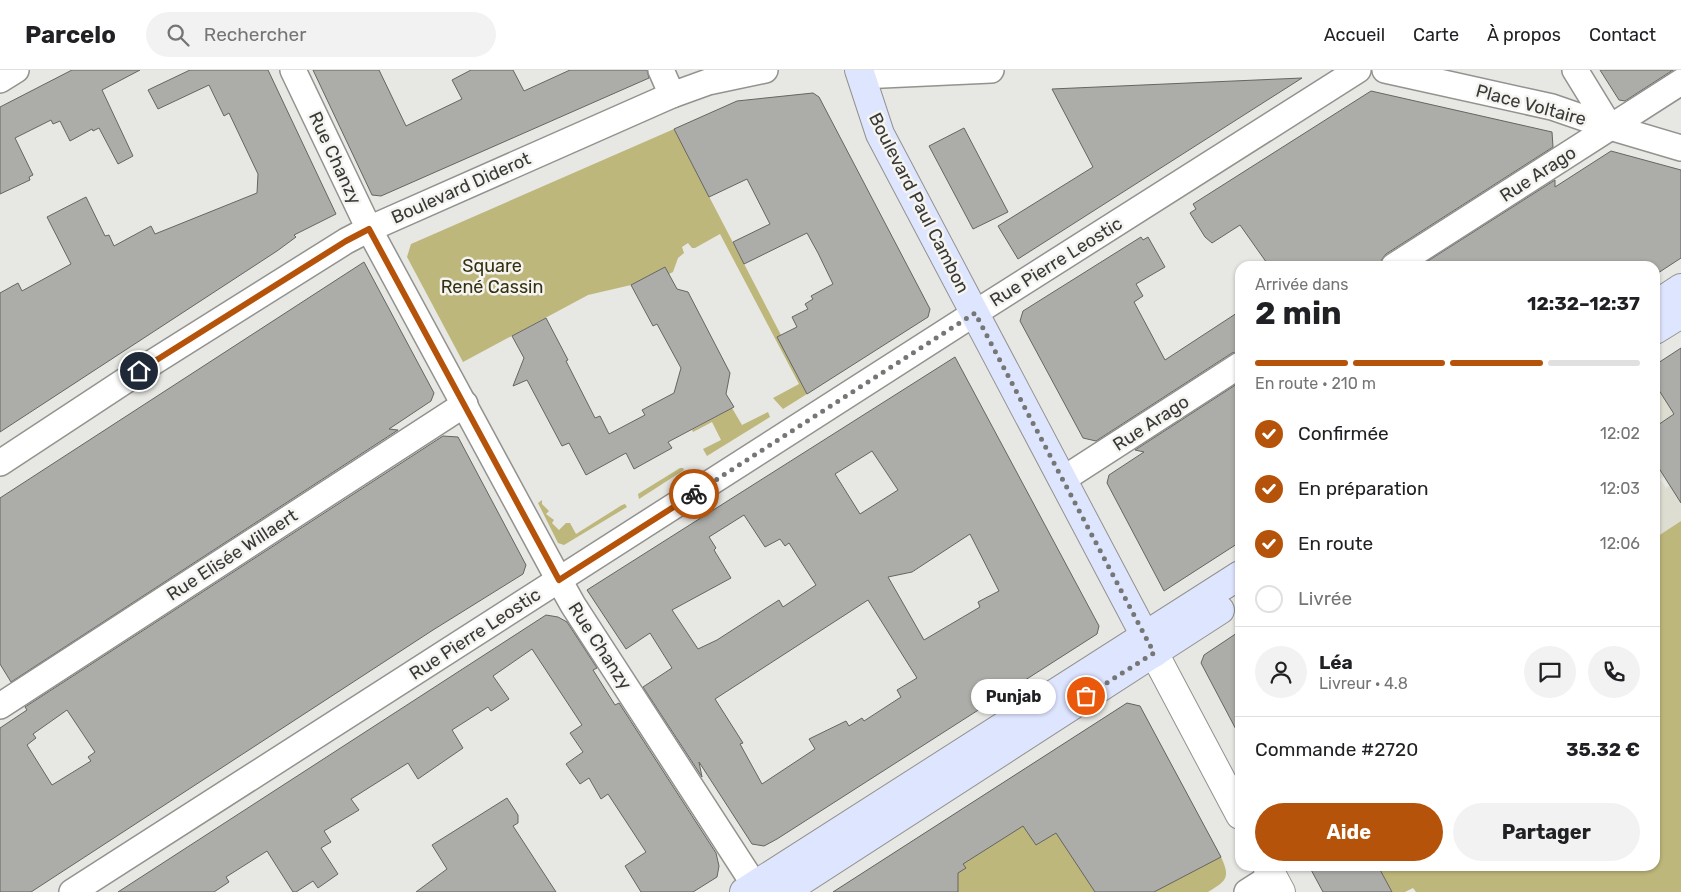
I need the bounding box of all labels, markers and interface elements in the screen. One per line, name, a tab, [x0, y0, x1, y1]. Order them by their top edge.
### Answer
search box	[146, 12, 496, 57]
text: Parcelo	[25, 21, 116, 49]
icon: search	[164, 21, 192, 49]
text: Rechercher	[204, 23, 306, 46]
text: Accueil	[1324, 24, 1385, 46]
text: Carte	[1413, 24, 1459, 46]
text: À propos	[1487, 24, 1561, 46]
text: Contact	[1589, 24, 1656, 46]
street label: Place Voltaire	[1473, 80, 1589, 130]
street label: Rue Chanzy	[304, 108, 366, 208]
street label: Boulevard Paul Cambon	[864, 109, 974, 297]
street label: Rue Arago	[1496, 141, 1580, 207]
street label: Boulevard Diderot	[388, 147, 534, 229]
street label: Rue Pierre Leostic	[986, 212, 1126, 312]
park label: Square René Cassin	[441, 255, 543, 298]
text: Arrivée dans	[1255, 275, 1348, 294]
text: 12:32–12:37	[1527, 292, 1640, 315]
text: 2 min	[1255, 294, 1342, 332]
pin	[118, 350, 160, 392]
icon: home	[125, 357, 153, 385]
text: En route · 210 m	[1255, 374, 1376, 393]
street label: Rue Arago	[1109, 390, 1193, 456]
icon: check	[1255, 420, 1283, 448]
text: Confirmée	[1298, 422, 1389, 445]
text: 12:02	[1600, 424, 1640, 443]
courier	[669, 469, 719, 519]
icon: check	[1255, 475, 1283, 503]
text: En préparation	[1298, 477, 1428, 500]
text: 12:03	[1600, 479, 1640, 498]
icon: bike	[680, 480, 708, 508]
street label: Rue Elisée Willaert	[162, 504, 302, 606]
icon: check	[1255, 530, 1283, 558]
text: En route	[1298, 532, 1373, 555]
text: 12:06	[1600, 534, 1640, 553]
street label: Rue Pierre Leostic	[405, 583, 545, 685]
text: Livrée	[1298, 587, 1352, 610]
street label: Rue Chanzy	[564, 598, 636, 694]
button: person	[1255, 646, 1307, 698]
button: chat	[1524, 646, 1576, 698]
button: phone	[1588, 646, 1640, 698]
text: Léa	[1319, 651, 1353, 674]
text: Livreur · 4.8	[1319, 674, 1408, 693]
pin	[1065, 675, 1107, 717]
callout: Punjab	[971, 678, 1056, 714]
icon: bag	[1072, 682, 1100, 710]
text: Punjab	[986, 687, 1041, 706]
text: Commande #2720	[1255, 738, 1418, 761]
text: 35.32 €	[1566, 738, 1640, 761]
button: Aide	[1255, 803, 1443, 861]
button: Partager	[1453, 803, 1640, 861]

